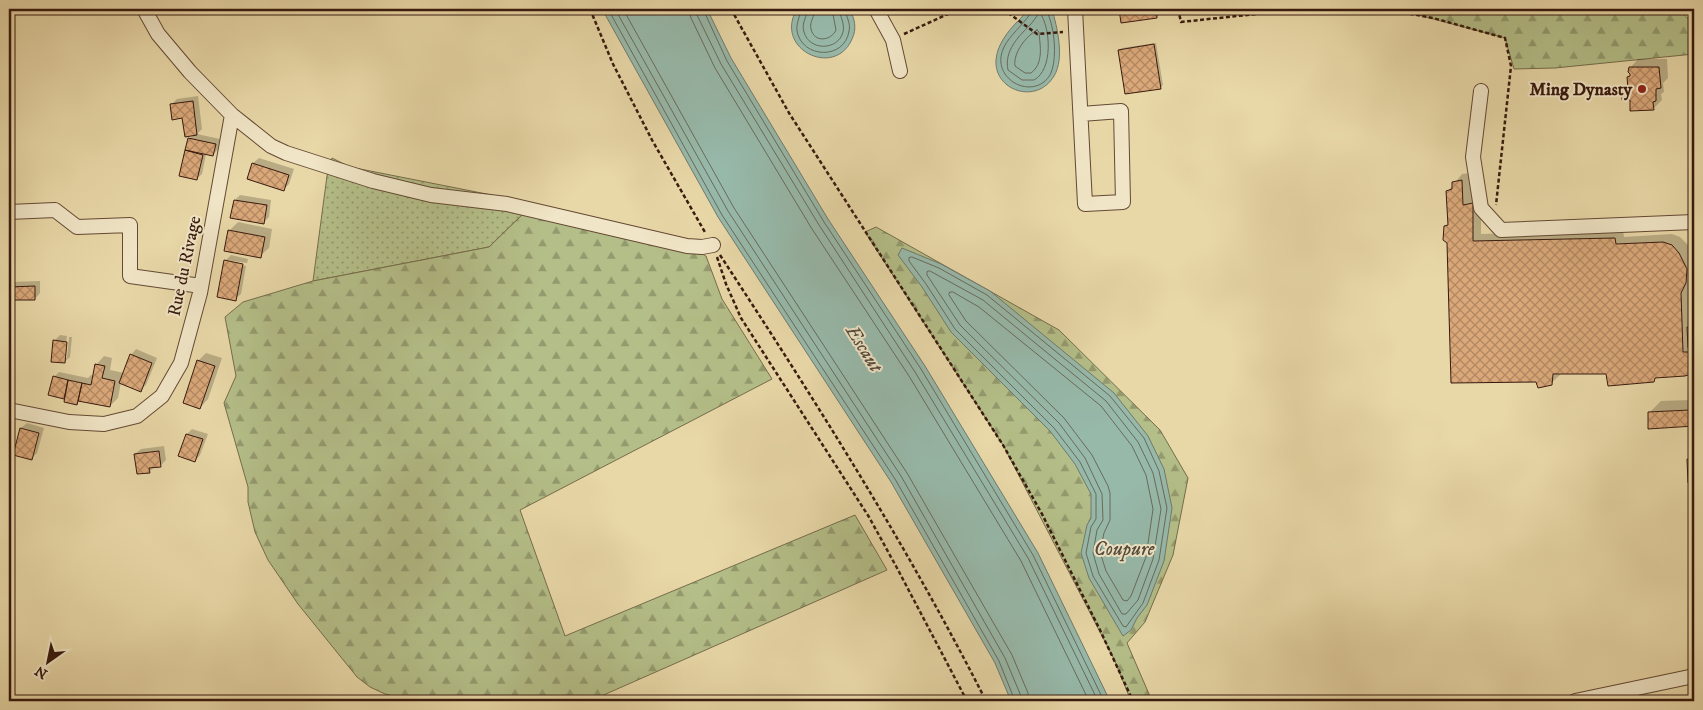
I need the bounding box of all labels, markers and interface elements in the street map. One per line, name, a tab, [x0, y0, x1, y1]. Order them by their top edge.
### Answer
place label: Ming Dynasty	[1530, 79, 1632, 101]
marker: Ming Dynasty	[1636, 83, 1648, 95]
street label: Rue du Rivage	[164, 214, 206, 318]
water label: Escaut	[840, 320, 888, 377]
water label: Coupure	[1094, 538, 1155, 562]
north arrow	[22, 638, 72, 688]
text: N	[31, 661, 51, 683]

